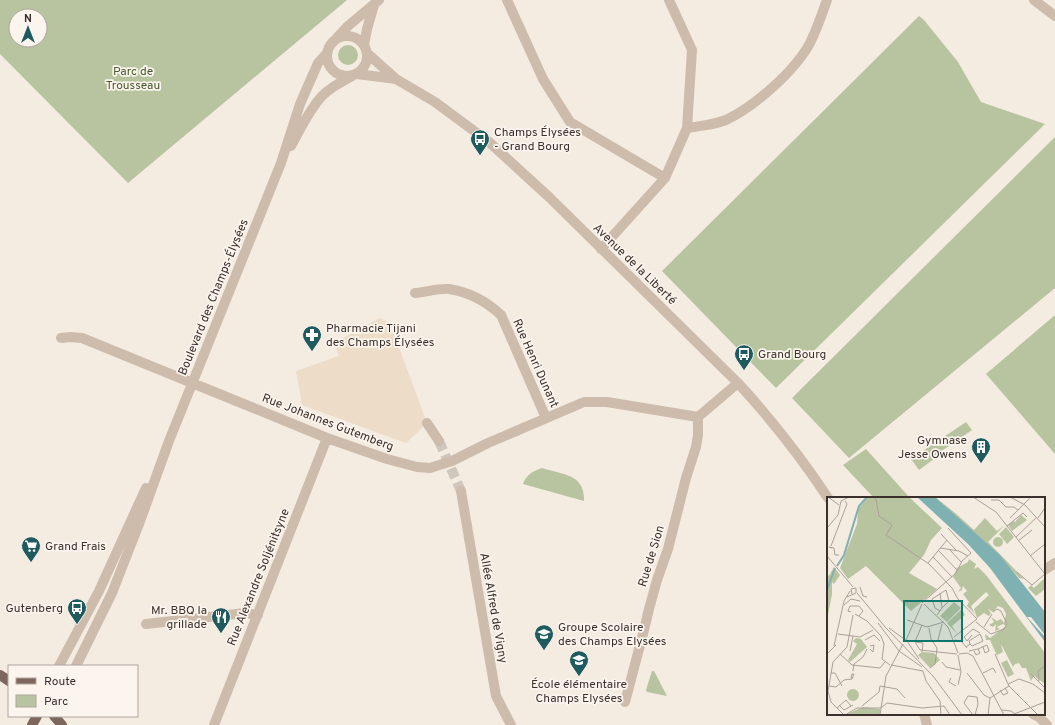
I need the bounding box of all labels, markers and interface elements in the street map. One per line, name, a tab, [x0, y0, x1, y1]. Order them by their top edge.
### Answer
north arrow	[8, 8, 48, 48]
text: N	[24, 12, 32, 26]
park label: Parc de Trousseau	[106, 64, 160, 94]
place label: Champs Élysées - Grand Bourg	[494, 125, 581, 155]
bus stop icon: Champs Élysées - Grand Bourg	[469, 128, 491, 156]
street label: Boulevard des Champs-Élysées	[175, 217, 253, 378]
street label: Avenue de la Liberté	[589, 221, 680, 309]
street label: Rue Henri Dunant	[508, 316, 562, 410]
place label: Pharmacie Tijani des Champs Élysées	[326, 321, 434, 351]
pharmacy icon: Pharmacie Tijani des Champs Élysées	[301, 324, 323, 352]
bus stop icon: Grand Bourg	[733, 343, 755, 371]
place label: Grand Bourg	[758, 347, 826, 363]
street label: Rue Johannes Gutemberg	[260, 390, 396, 455]
place label: Gymnase Jesse Owens	[898, 433, 967, 463]
building icon: Gymnase Jesse Owens	[970, 436, 992, 464]
inset map	[827, 497, 1045, 715]
street label: Rue Alexandre Soljénitsyne	[224, 506, 294, 648]
street label: Rue de Sion	[635, 524, 669, 589]
supermarket icon: Grand Frais	[20, 535, 42, 563]
place label: Grand Frais	[45, 539, 106, 555]
street label: Allée Alfred de Vigny	[475, 552, 511, 665]
bus stop icon: Gutenberg	[66, 597, 88, 625]
place label: Gutenberg	[6, 601, 63, 617]
place label: Mr. BBQ la grillade	[151, 603, 207, 633]
restaurant icon: Mr. BBQ la grillade	[210, 606, 232, 634]
place label: Groupe Scolaire des Champs Elysées	[558, 620, 666, 650]
school or university icon: Groupe Scolaire des Champs Elysées	[533, 623, 555, 651]
school or university icon: École élémentaire Champs Elysées	[568, 649, 590, 677]
legend	[8, 665, 138, 717]
text: Route	[44, 674, 76, 690]
place label: École élémentaire Champs Elysées	[531, 677, 627, 707]
text: Parc	[44, 694, 68, 710]

